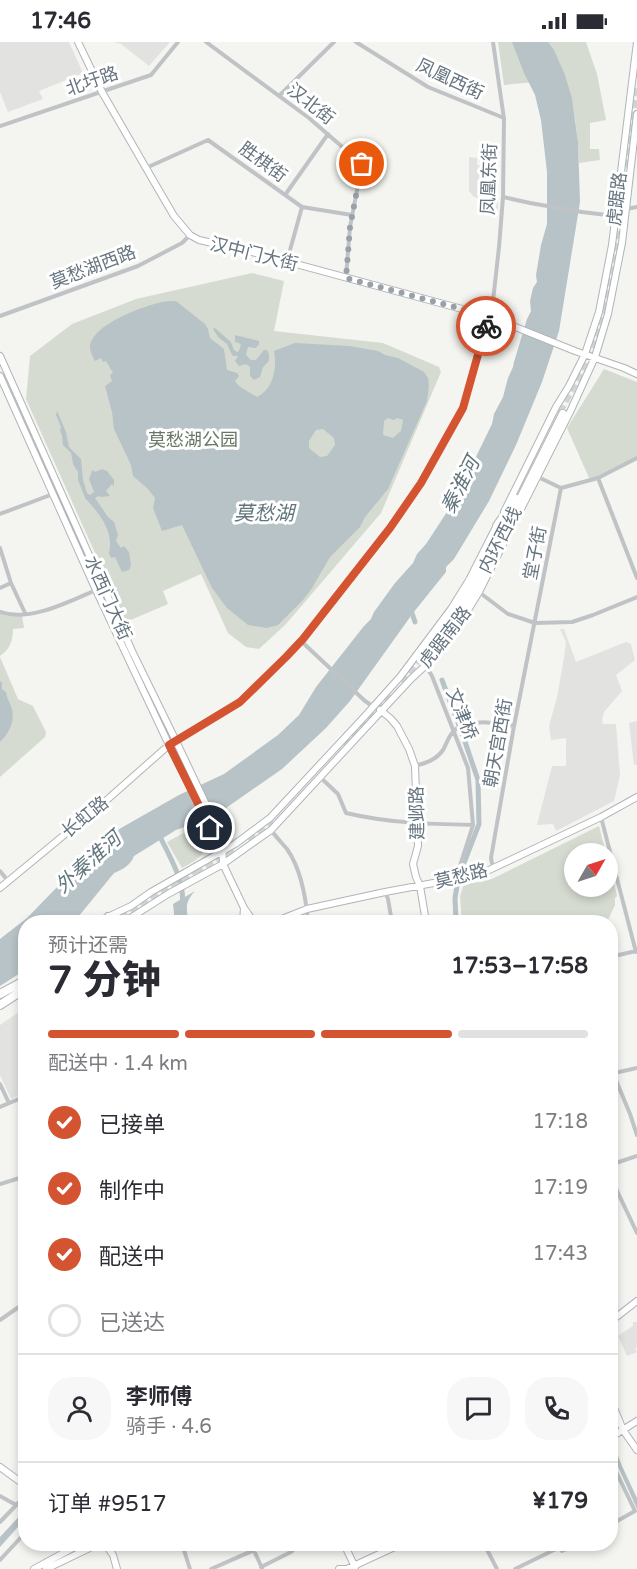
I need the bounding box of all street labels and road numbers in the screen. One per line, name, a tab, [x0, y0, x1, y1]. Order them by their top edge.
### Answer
street label: 凤凰西街	[413, 54, 487, 104]
street label: 北圩路	[63, 62, 121, 100]
street label: 汉北街	[283, 79, 339, 129]
street label: 胜棋街	[235, 137, 291, 187]
street label: 凤凰东街	[477, 143, 501, 215]
street label: 虎踞路	[603, 171, 631, 227]
street label: 汉中门大街	[208, 232, 300, 276]
street label: 莫愁湖西路	[47, 241, 139, 293]
street label: 内环西线	[474, 503, 526, 577]
street label: 堂子街	[519, 524, 551, 582]
street label: 水西门大街	[80, 552, 136, 644]
street label: 虎踞南路	[414, 602, 476, 672]
street label: 文津桥	[442, 685, 482, 743]
street label: 朝天宫西街	[479, 697, 517, 789]
street label: 建邺路	[406, 786, 428, 840]
street label: 长虹路	[57, 791, 113, 843]
street label: 莫愁路	[432, 859, 490, 893]

